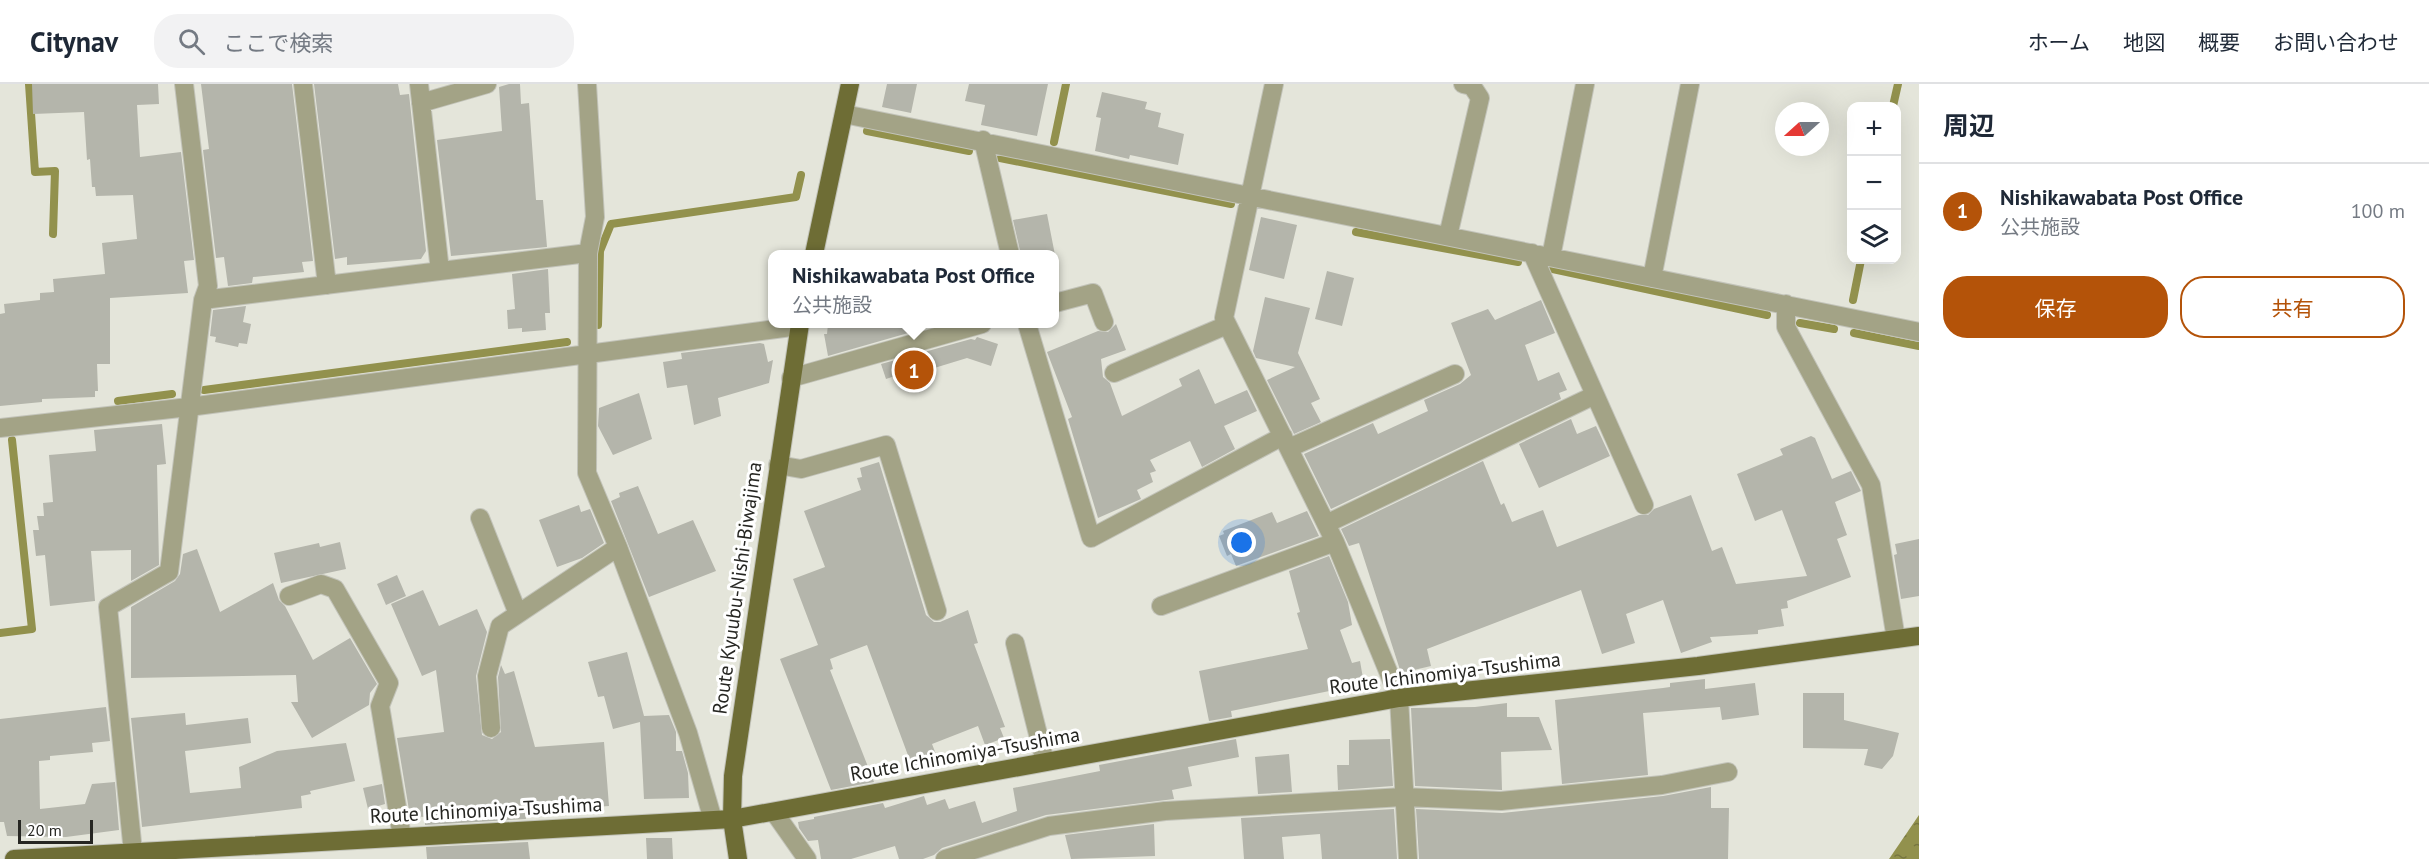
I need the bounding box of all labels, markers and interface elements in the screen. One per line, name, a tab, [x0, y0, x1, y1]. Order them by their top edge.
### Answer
search box	[154, 14, 574, 68]
text: Citynav	[30, 23, 118, 60]
icon: search	[175, 25, 208, 58]
text: ここで検索	[223, 29, 333, 57]
text: ホーム	[2028, 29, 2090, 56]
text: 地図	[2123, 29, 2165, 56]
text: 概要	[2198, 29, 2240, 56]
text: お問い合わせ	[2273, 29, 2399, 56]
north arrow	[1775, 102, 1829, 156]
map controls	[1847, 102, 1901, 264]
button: +	[1847, 102, 1901, 156]
text: 周辺	[1943, 109, 1995, 142]
button: −	[1847, 156, 1901, 210]
text: Nishikawabata Post Office	[2000, 183, 2243, 211]
text: 1	[1957, 198, 1968, 224]
text: 100 m	[2351, 198, 2405, 224]
button: layers	[1847, 210, 1901, 264]
text: 公共施設	[2000, 214, 2080, 240]
popup	[768, 250, 1059, 328]
text: Nishikawabata Post Office	[792, 261, 1035, 289]
button: 保存	[1943, 276, 2168, 338]
button: 共有	[2180, 276, 2405, 338]
text: 公共施設	[792, 292, 872, 318]
pin: 1	[894, 348, 934, 392]
street label: Route Kyuubu-Nishi-Biwajima	[706, 460, 768, 716]
your location	[1227, 528, 1256, 557]
street label: Route Ichinomiya-Tsushima	[1328, 646, 1562, 700]
street label: Route Ichinomiya-Tsushima	[848, 721, 1082, 787]
street label: Route Ichinomiya-Tsushima	[369, 791, 603, 829]
scale bar	[18, 817, 93, 844]
text: 20 m	[27, 820, 62, 840]

